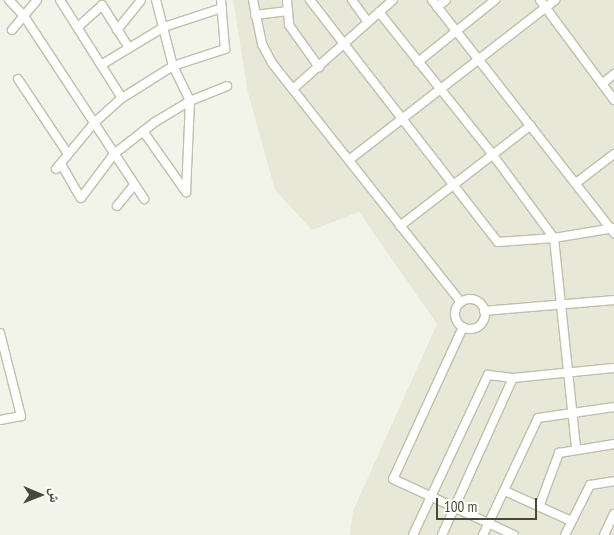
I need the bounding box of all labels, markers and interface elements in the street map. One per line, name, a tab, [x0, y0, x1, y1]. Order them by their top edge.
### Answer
north arrow	[15, 470, 65, 520]
text: ش	[46, 488, 64, 503]
scale bar	[439, 488, 540, 520]
text: 100 m	[444, 497, 477, 516]

